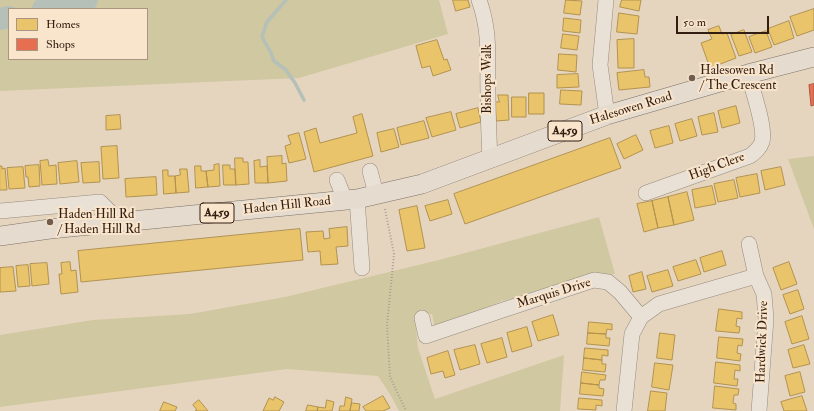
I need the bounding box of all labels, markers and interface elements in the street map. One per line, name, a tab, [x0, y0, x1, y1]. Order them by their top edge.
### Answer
legend	[8, 8, 148, 60]
scale bar	[678, 8, 771, 34]
text: 50 m	[683, 15, 706, 30]
text: Homes	[46, 17, 80, 32]
text: Shops	[46, 37, 75, 52]
street label: Bishops Walk	[480, 44, 496, 114]
place label: Halesowen Rd / The Crescent	[700, 63, 776, 94]
marker: Halesowen Rd / The Crescent	[687, 73, 697, 83]
street label: Halesowen Road	[588, 89, 674, 129]
road number: A459	[548, 121, 582, 141]
street label: High Clere	[687, 150, 747, 184]
street label: Haden Hill Road	[242, 194, 332, 218]
road number: A459	[200, 203, 234, 223]
place label: Haden Hill Rd / Haden Hill Rd	[58, 207, 140, 238]
marker: Haden Hill Rd / Haden Hill Rd	[45, 217, 55, 227]
street label: Marquis Drive	[515, 275, 593, 313]
street label: Hardwick Drive	[754, 301, 772, 383]

